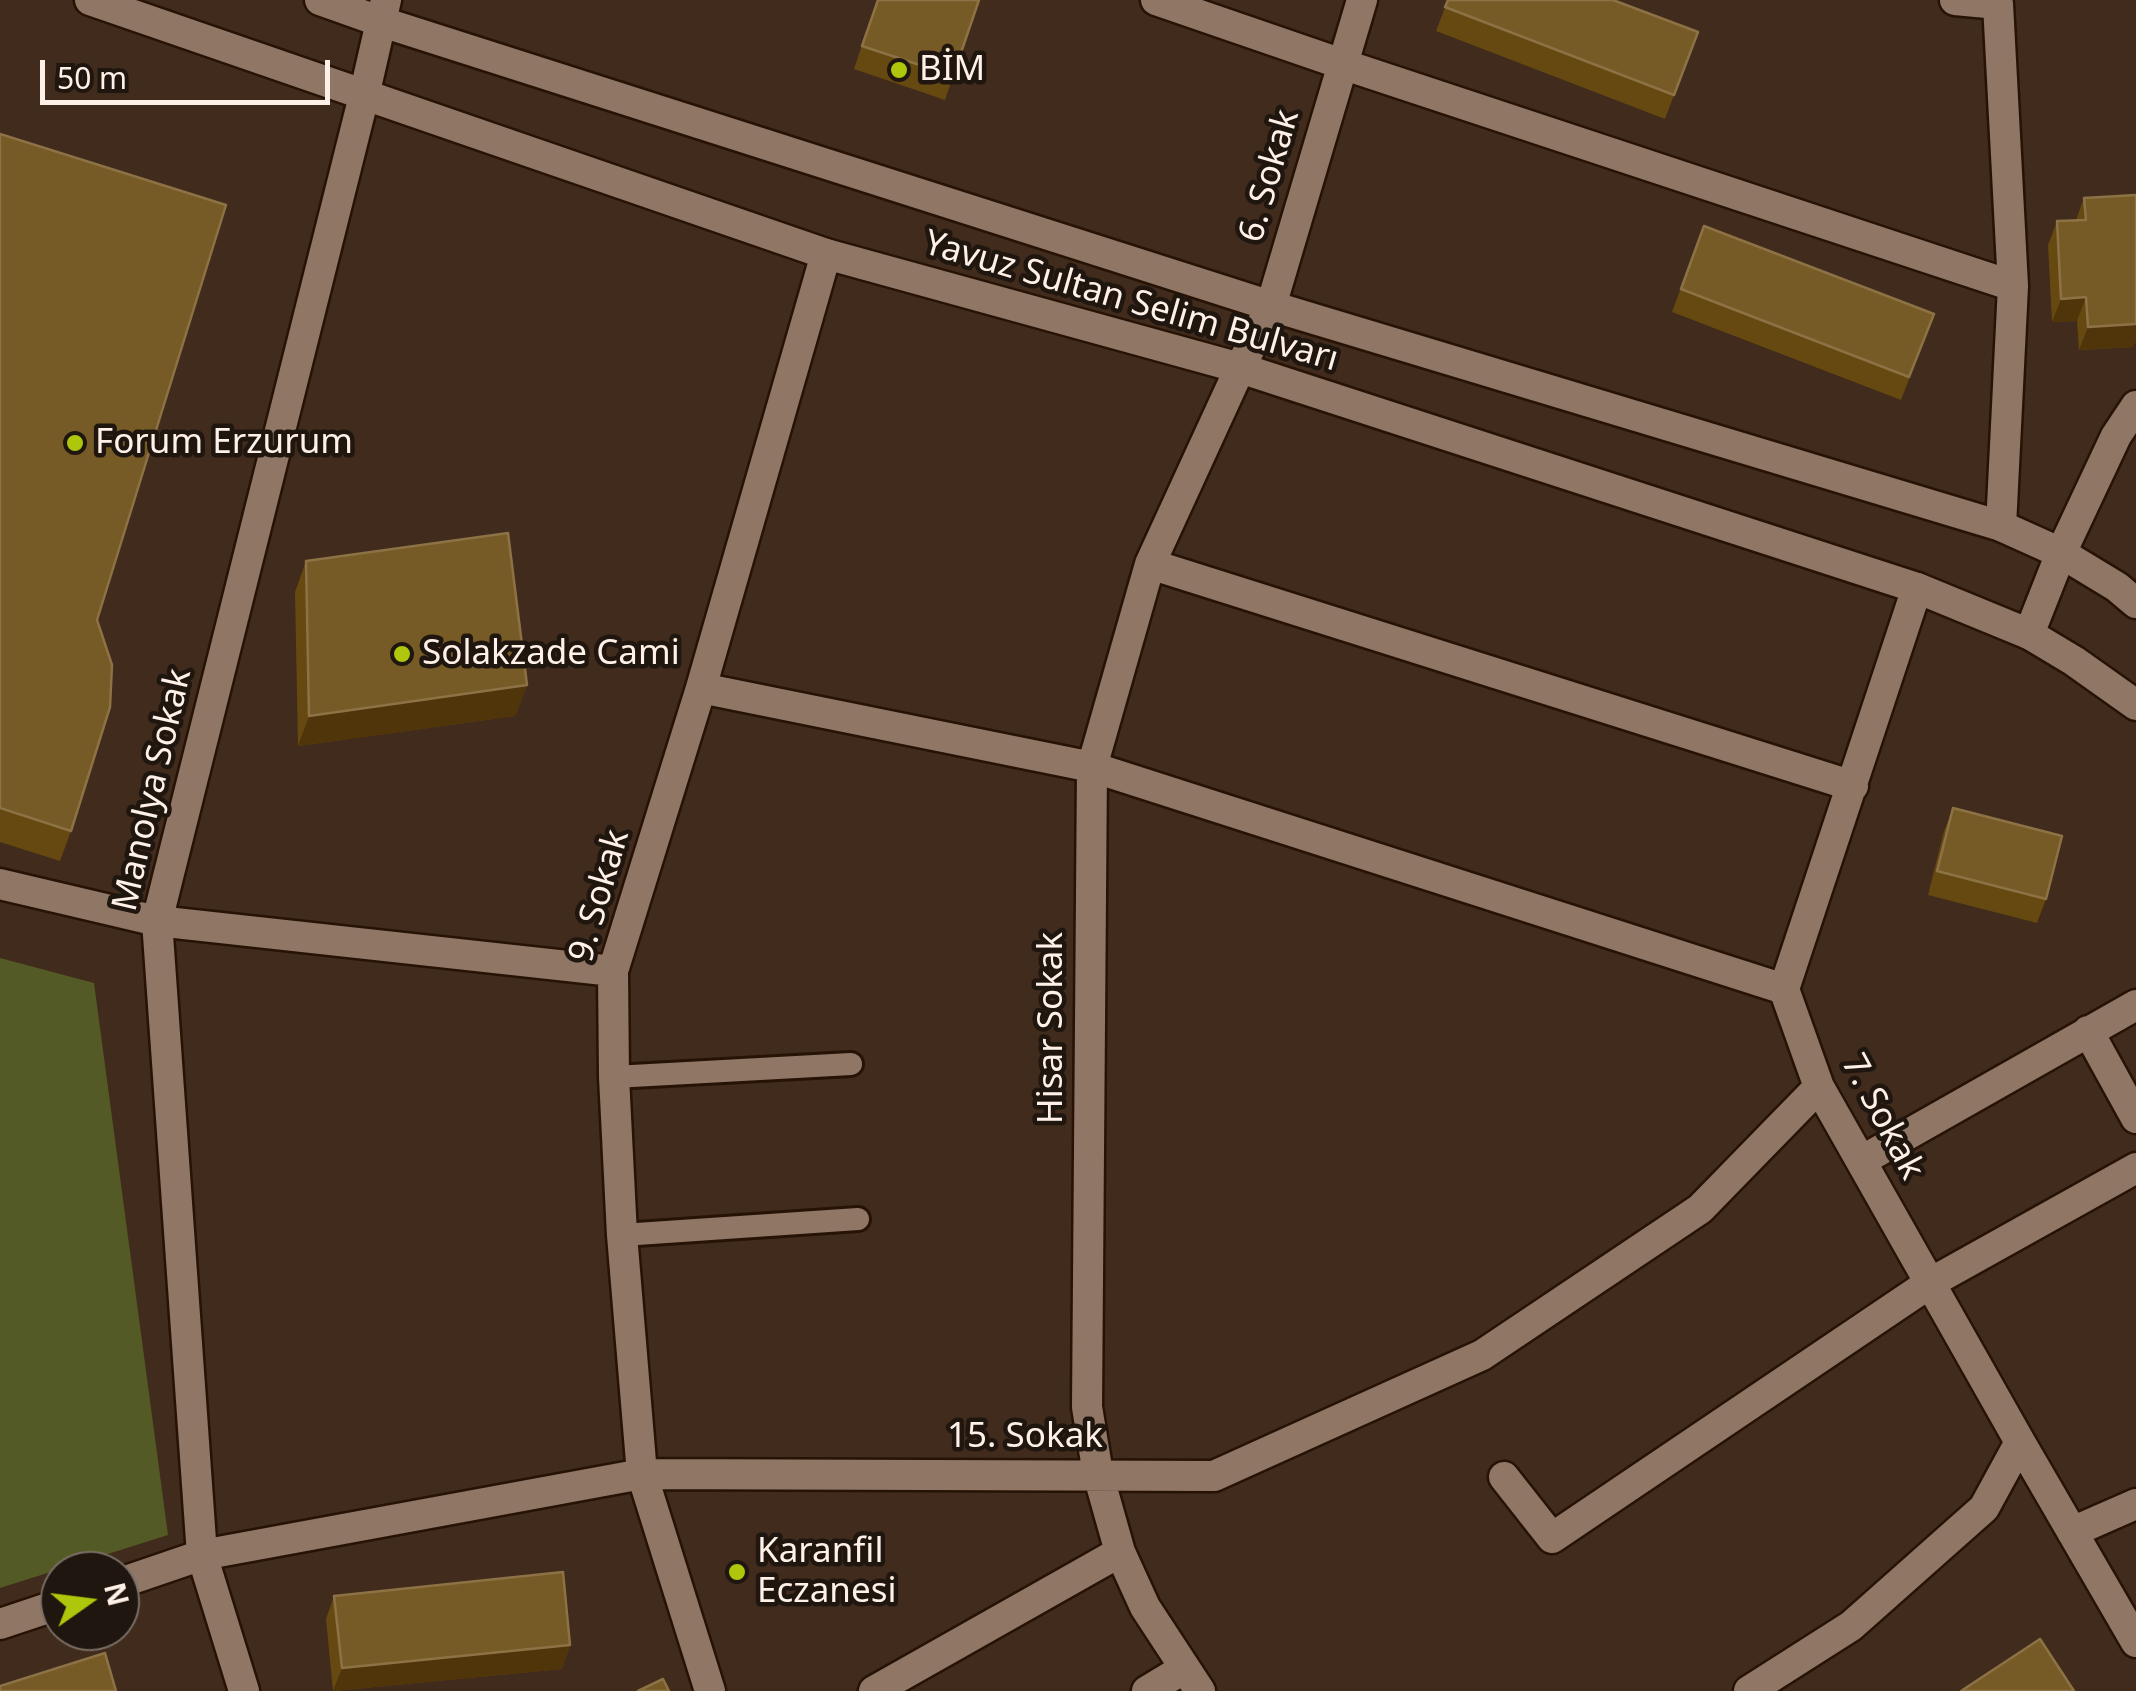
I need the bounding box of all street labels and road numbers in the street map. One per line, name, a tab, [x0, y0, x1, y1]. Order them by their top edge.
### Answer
street label: 6. Sokak	[1231, 105, 1309, 247]
street label: Yavuz Sultan Selim Bulvarı	[919, 223, 1343, 381]
street label: Manolya Sokak	[105, 665, 201, 915]
street label: 9. Sokak	[561, 825, 639, 967]
street label: Hisar Sokak	[1031, 932, 1073, 1124]
street label: 7. Sokak	[1832, 1047, 1932, 1187]
street label: 15. Sokak	[947, 1416, 1103, 1458]

